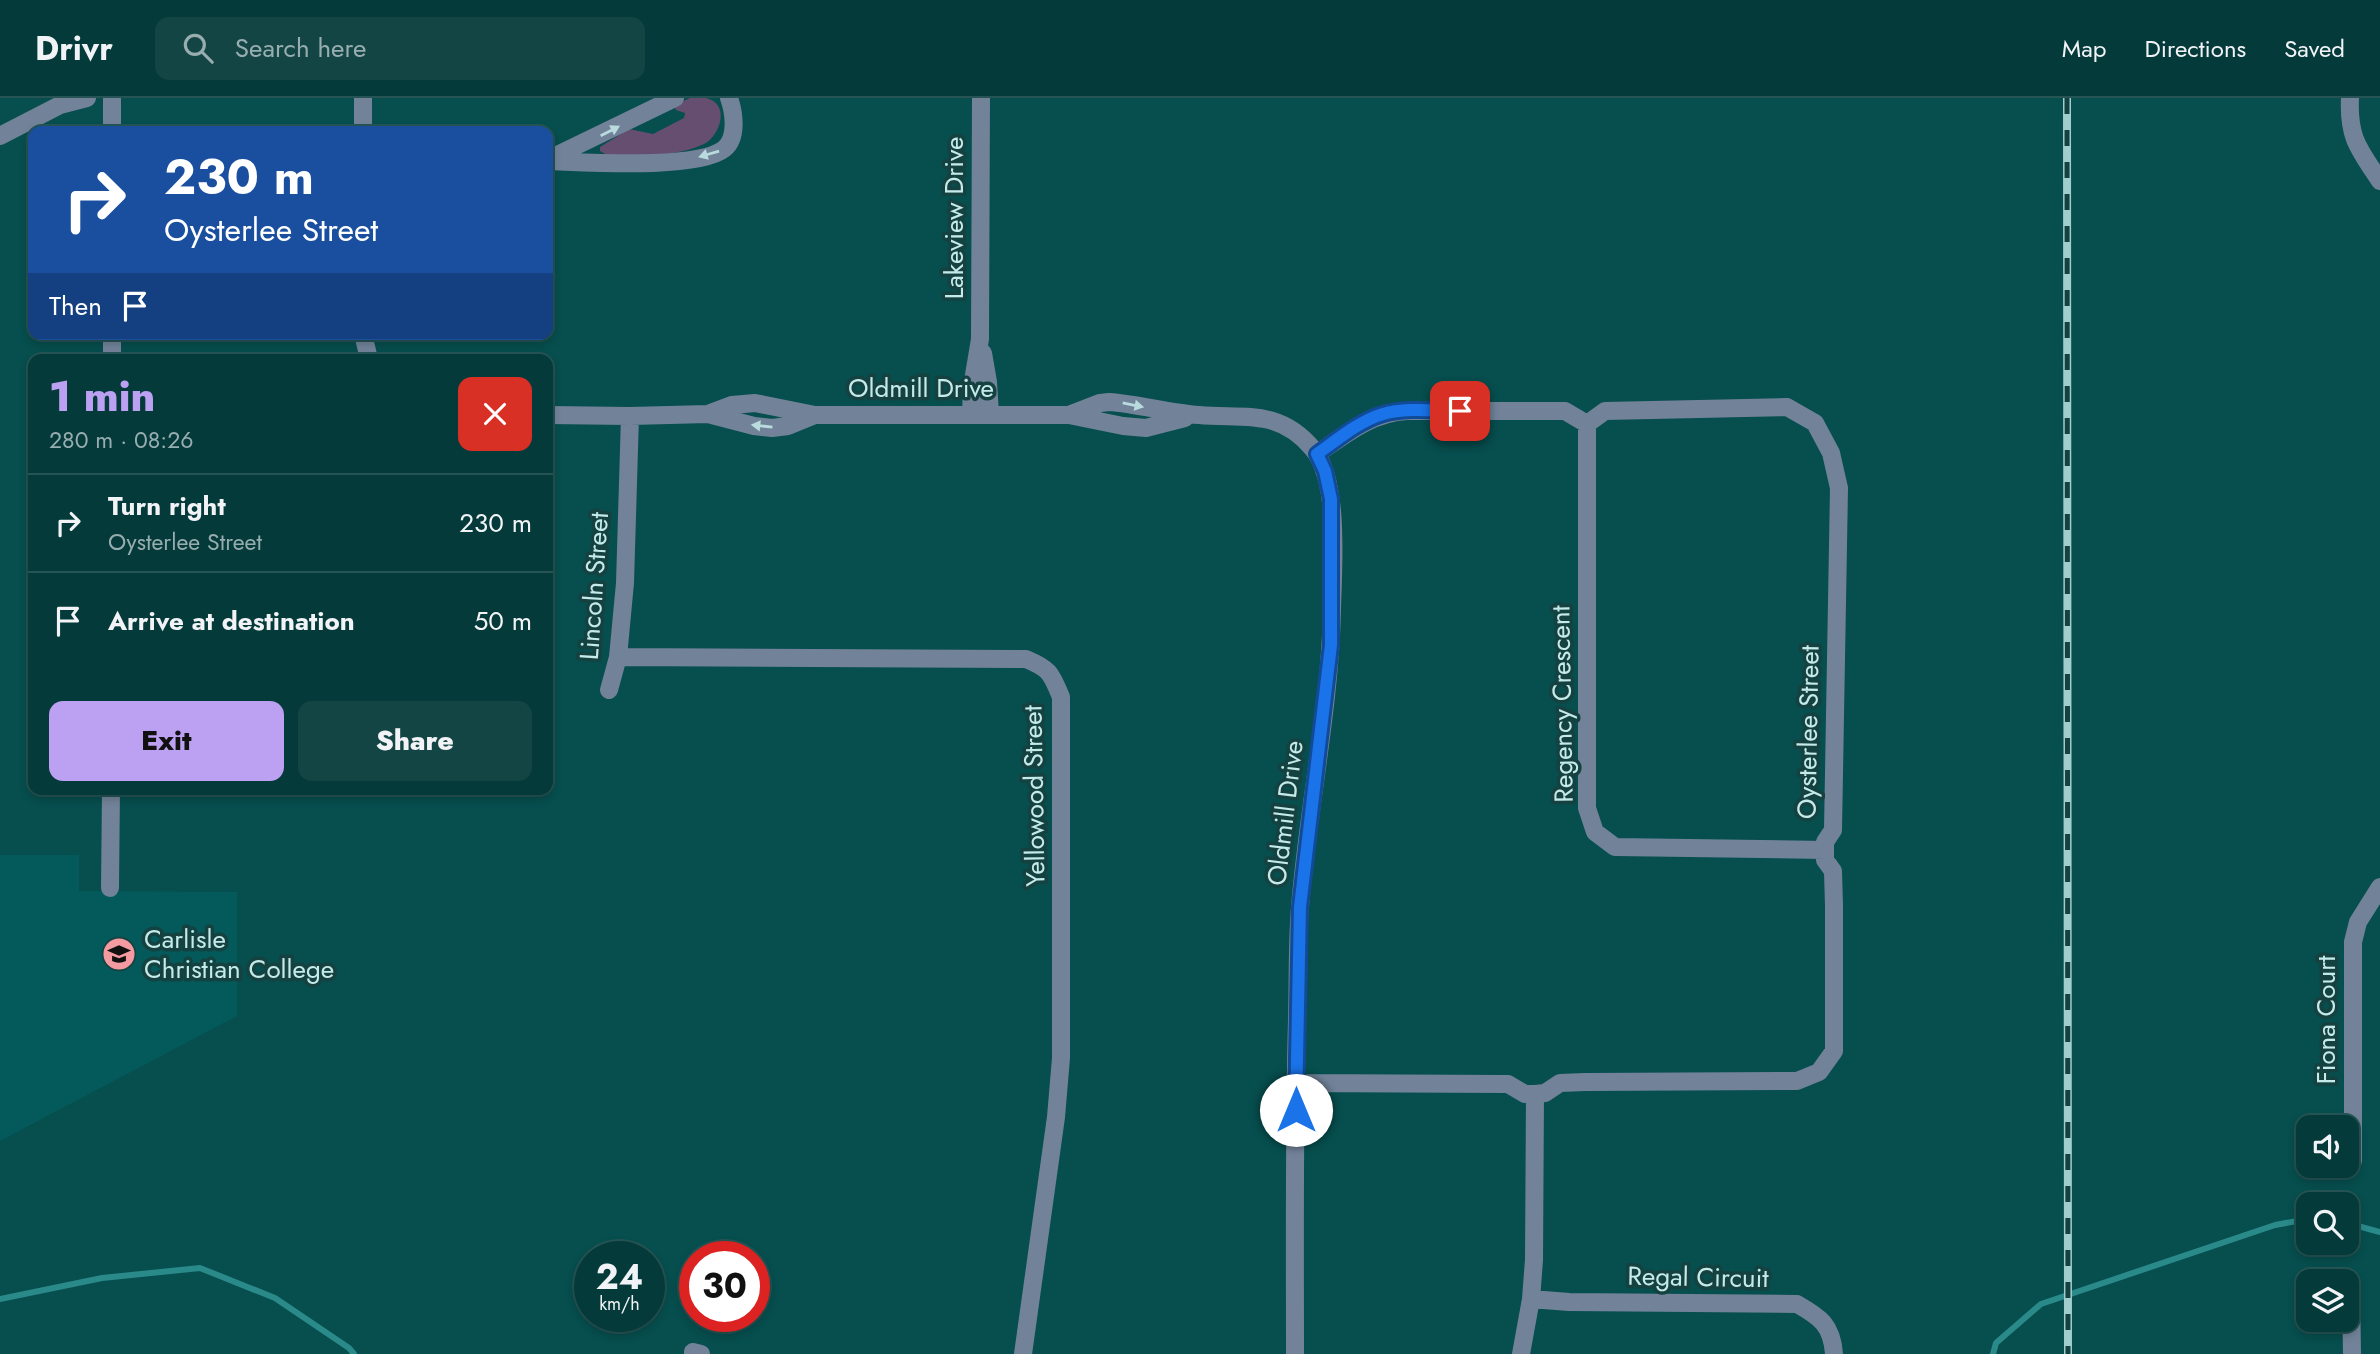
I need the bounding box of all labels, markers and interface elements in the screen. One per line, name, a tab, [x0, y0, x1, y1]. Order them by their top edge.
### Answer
search box	[155, 17, 645, 80]
text: Drivr	[35, 25, 113, 72]
icon: search	[179, 29, 217, 67]
text: Search here	[235, 29, 366, 67]
text: Map	[2062, 31, 2107, 66]
text: Directions	[2145, 31, 2246, 66]
text: Saved	[2284, 31, 2345, 66]
one-way arrow	[600, 125, 620, 136]
street label: Lakeview Drive	[935, 137, 973, 299]
text: 230 m	[164, 142, 314, 212]
one-way arrow	[698, 150, 719, 160]
icon: right	[49, 154, 140, 245]
text: Oysterlee Street	[164, 207, 378, 253]
text: Then	[49, 287, 102, 325]
icon: arrive	[116, 287, 154, 325]
text: 1 min	[49, 366, 155, 427]
street label: Oldmill Drive	[848, 369, 994, 407]
button: close	[458, 377, 532, 451]
pin	[1430, 381, 1490, 441]
icon: arrive	[1441, 392, 1479, 430]
one-way arrow	[1122, 400, 1144, 411]
one-way arrow	[751, 421, 773, 432]
text: 280 m · 08:26	[49, 423, 194, 457]
text: Turn right	[108, 487, 226, 525]
icon: right	[49, 504, 87, 542]
text: 230 m	[459, 504, 532, 542]
street label: Lincoln Street	[570, 510, 618, 661]
text: Oysterlee Street	[108, 525, 262, 559]
icon: arrive	[49, 602, 87, 640]
text: Arrive at destination	[108, 602, 355, 640]
text: 50 m	[474, 602, 532, 640]
street label: Regency Crescent	[1541, 604, 1583, 803]
street label: Oysterlee Street	[1787, 644, 1829, 819]
button: Exit	[49, 701, 284, 781]
button: Share	[298, 701, 532, 781]
street label: Yellowood Street	[1013, 704, 1055, 887]
street label: Oldmill Drive	[1257, 738, 1313, 888]
place label: Carlisle Christian College	[144, 920, 334, 988]
school or university icon: Carlisle Christian College	[100, 935, 138, 973]
street label: Fiona Court	[2307, 955, 2345, 1084]
position arrow	[1259, 1073, 1333, 1147]
map controls	[2296, 1115, 2359, 1332]
button: sound	[2296, 1115, 2359, 1178]
button: search	[2296, 1192, 2359, 1255]
speed limit sign: 30	[679, 1241, 770, 1332]
text: 24	[596, 1252, 643, 1302]
street label: Regal Circuit	[1627, 1257, 1770, 1297]
button: layers	[2296, 1269, 2359, 1332]
text: km/h	[599, 1291, 640, 1317]

